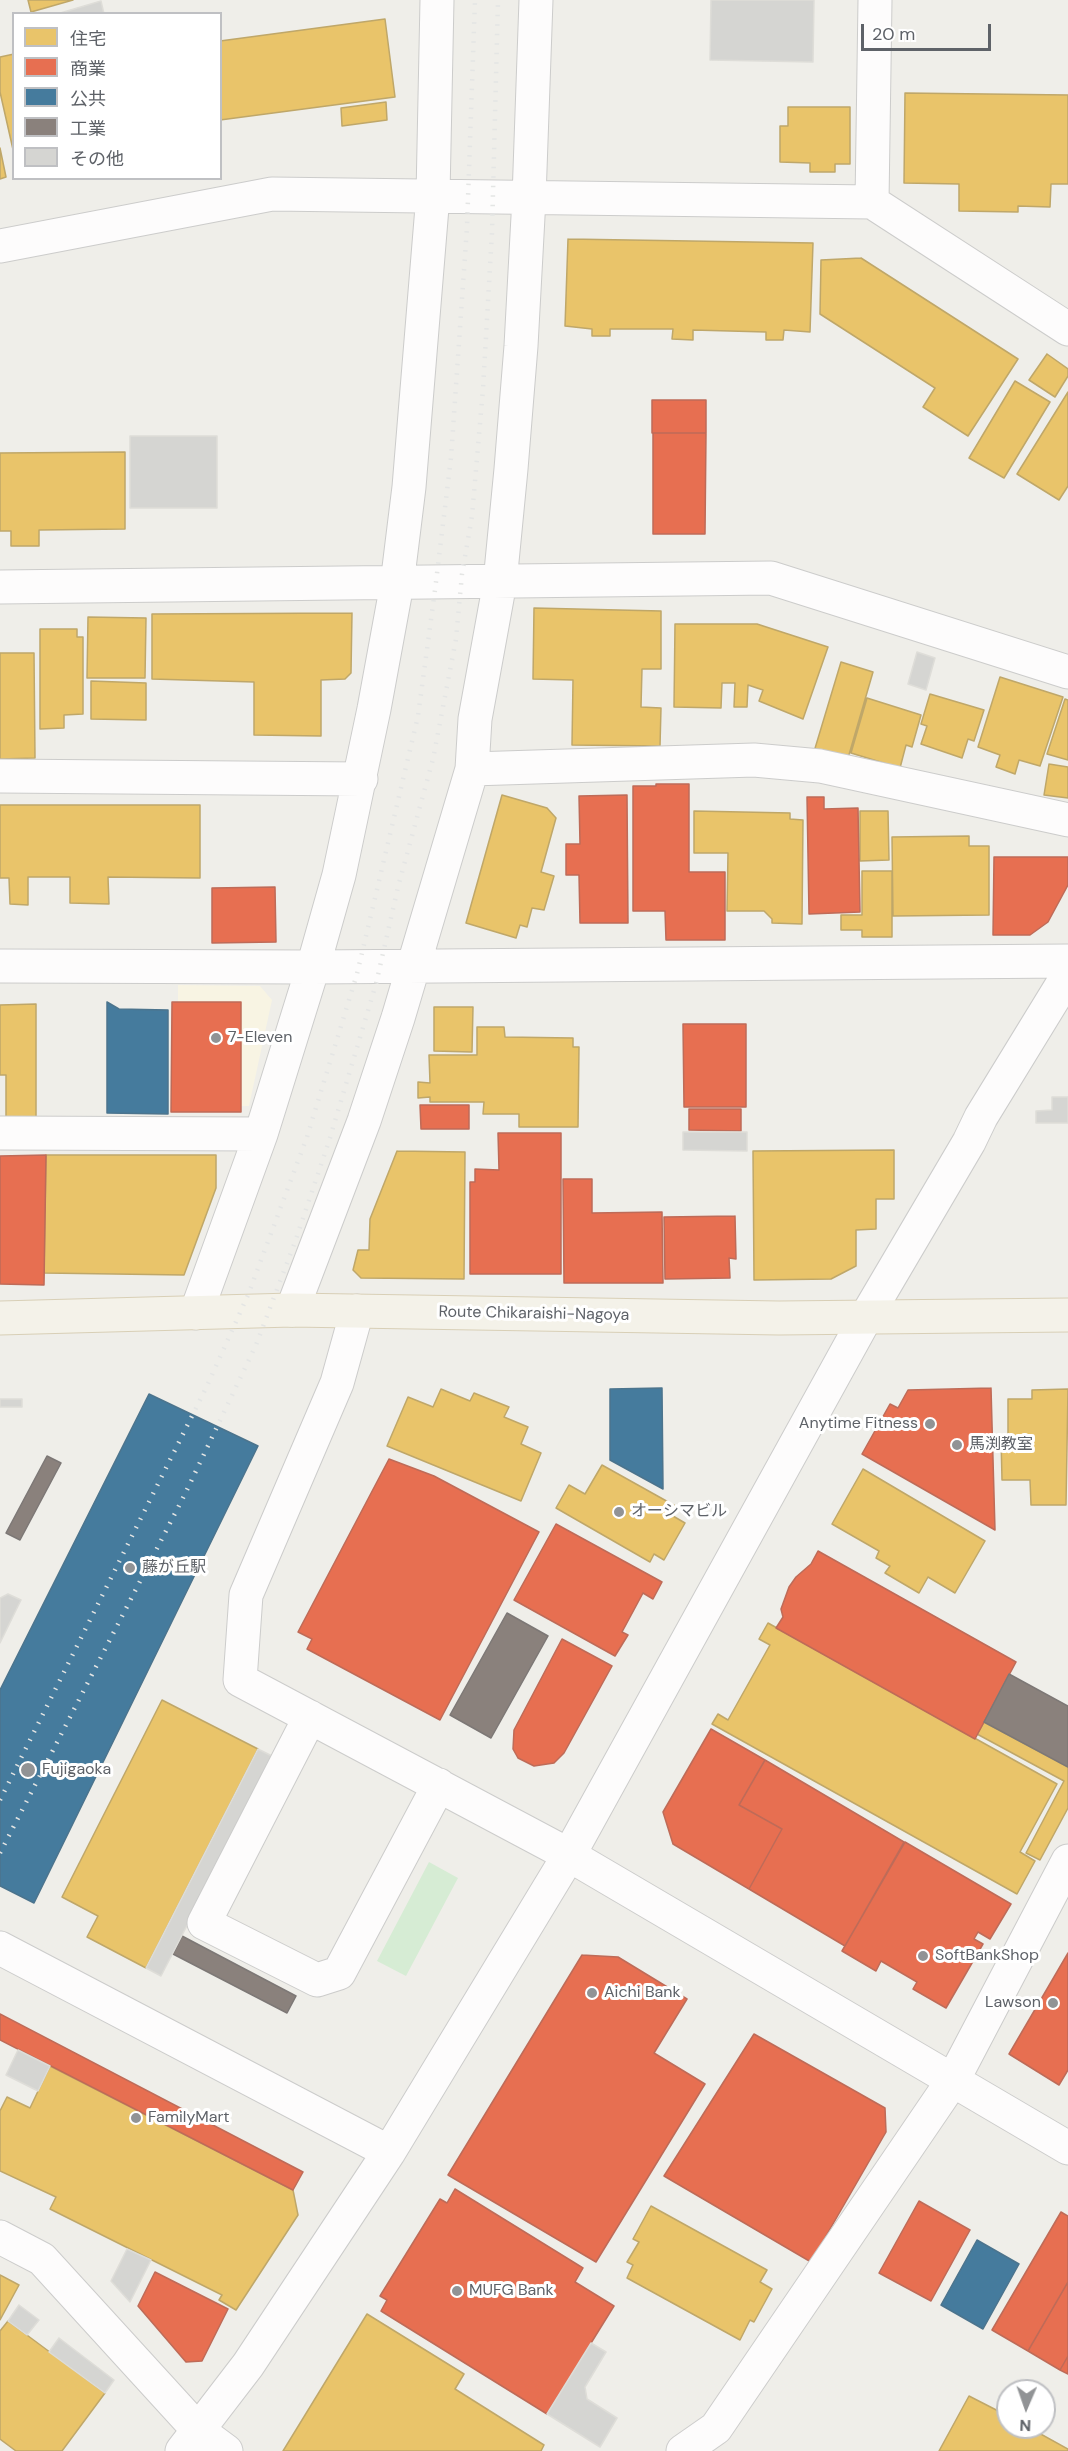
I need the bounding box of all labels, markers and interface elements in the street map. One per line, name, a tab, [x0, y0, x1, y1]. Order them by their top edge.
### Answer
legend	[12, 12, 222, 180]
scale bar	[864, 12, 994, 50]
text: 20 m	[872, 22, 915, 46]
text: 住宅	[70, 27, 106, 51]
text: 商業	[70, 57, 106, 81]
text: 公共	[70, 87, 106, 111]
text: 工業	[70, 117, 106, 141]
text: その他	[70, 147, 124, 171]
place label: 7-Eleven	[228, 1028, 292, 1048]
marker: 7-Eleven	[209, 1031, 223, 1045]
street label: Route Chikaraishi-Nagoya	[438, 1303, 630, 1325]
place label: Anytime Fitness	[799, 1414, 918, 1434]
marker: Anytime Fitness	[923, 1417, 937, 1431]
place label: 馬渕教室	[969, 1435, 1033, 1455]
marker: 馬渕教室	[950, 1438, 964, 1452]
place label: オーシマビル	[631, 1502, 727, 1522]
marker: オーシマビル	[612, 1505, 626, 1519]
place label: 藤が丘駅	[142, 1558, 206, 1578]
marker: 藤が丘駅	[123, 1561, 137, 1575]
place label: Fujigaoka	[42, 1760, 111, 1780]
marker: Fujigaoka	[19, 1761, 37, 1779]
place label: SoftBankShop	[935, 1946, 1039, 1966]
marker: SoftBankShop	[916, 1949, 930, 1963]
place label: Aichi Bank	[604, 1983, 681, 2003]
marker: Aichi Bank	[585, 1986, 599, 2000]
place label: Lawson	[985, 1993, 1041, 2013]
marker: Lawson	[1046, 1996, 1060, 2010]
place label: FamilyMart	[148, 2108, 230, 2128]
marker: FamilyMart	[129, 2111, 143, 2125]
place label: MUFG Bank	[469, 2281, 553, 2301]
marker: MUFG Bank	[450, 2284, 464, 2298]
north arrow	[996, 2379, 1056, 2439]
text: N	[1019, 2415, 1032, 2436]

